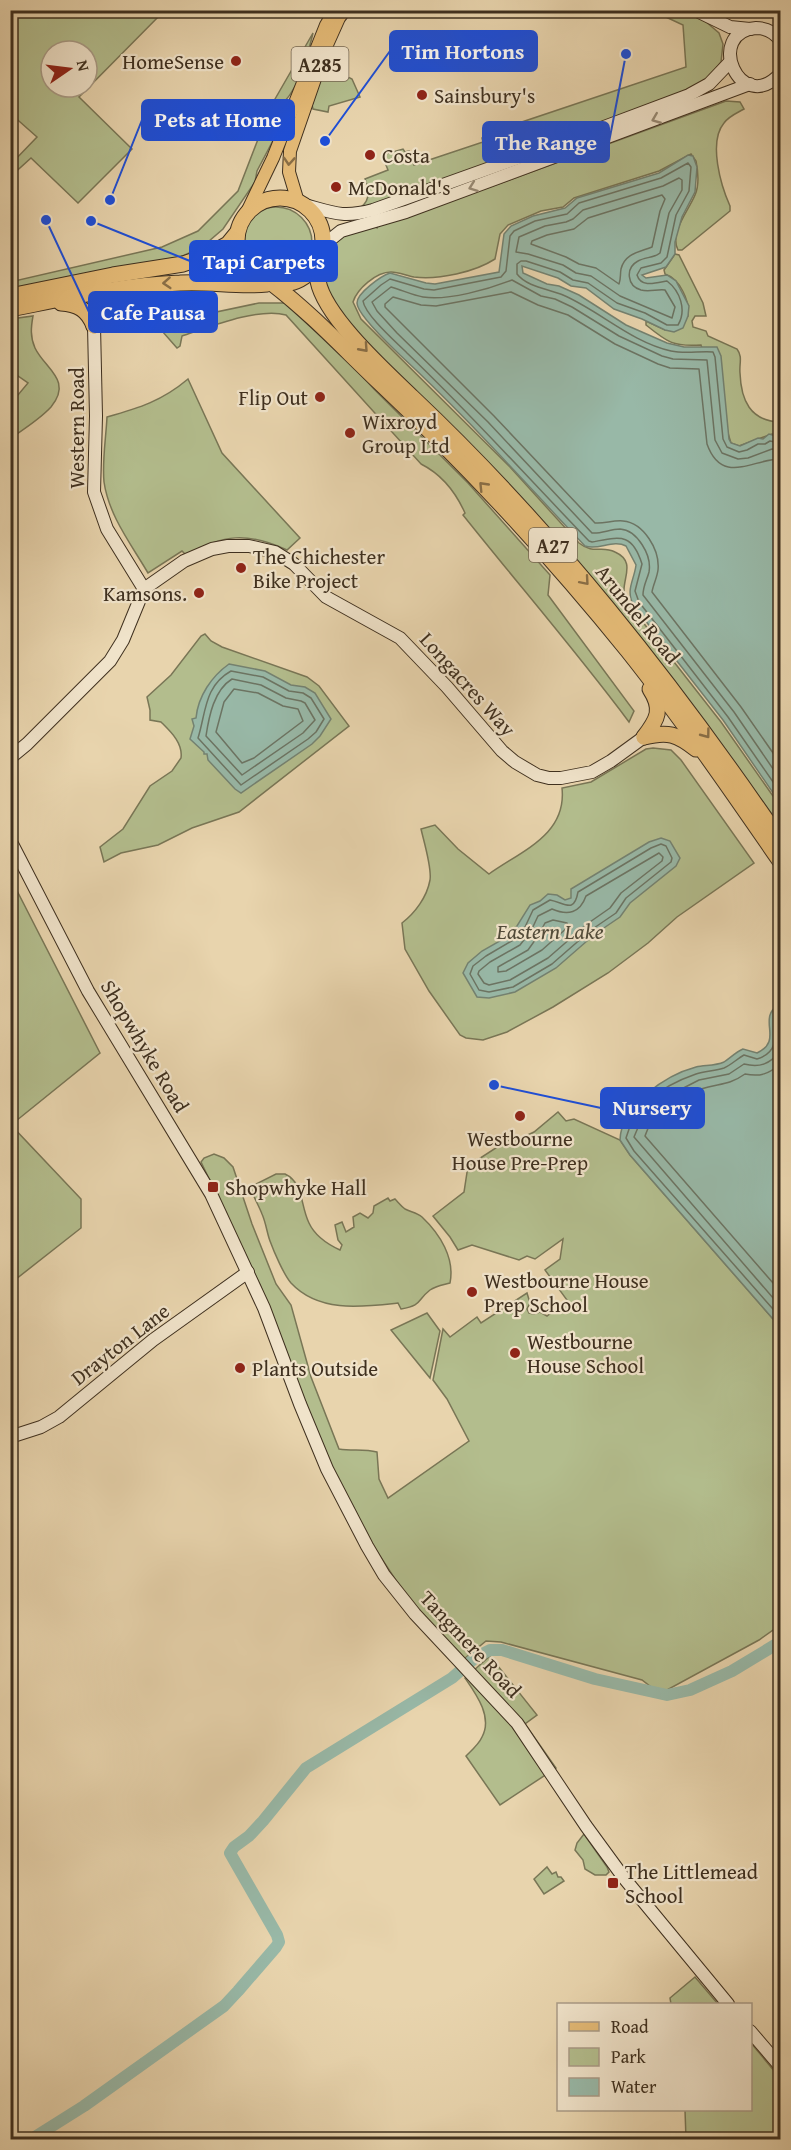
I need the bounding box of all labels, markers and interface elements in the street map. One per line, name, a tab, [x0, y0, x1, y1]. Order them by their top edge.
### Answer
callout: Tim Hortons	[390, 31, 537, 71]
text: Tim Hortons	[401, 35, 525, 67]
north arrow	[39, 39, 99, 99]
place label: HomeSense	[122, 46, 224, 77]
road number: A285	[292, 47, 348, 81]
marker: HomeSense	[229, 54, 243, 68]
text: N	[71, 57, 97, 74]
place label: Sainsbury's	[434, 80, 535, 111]
marker: Sainsbury's	[415, 88, 429, 102]
callout: Pets at Home	[142, 100, 294, 140]
text: Pets at Home	[154, 103, 282, 135]
one-way arrow	[651, 112, 662, 124]
callout: The Range	[483, 122, 609, 162]
text: The Range	[495, 126, 597, 158]
place label: Costa	[382, 140, 430, 171]
marker: Costa	[363, 148, 377, 162]
one-way arrow	[283, 156, 296, 165]
place label: McDonald's	[348, 172, 451, 203]
marker: McDonald's	[329, 180, 343, 194]
one-way arrow	[468, 180, 479, 193]
callout: Tapi Carpets	[190, 241, 337, 281]
text: Tapi Carpets	[203, 245, 325, 277]
one-way arrow	[163, 277, 172, 290]
callout: Cafe Pausa	[89, 292, 217, 332]
text: Cafe Pausa	[101, 296, 206, 328]
one-way arrow	[357, 341, 368, 352]
street label: Western Road	[61, 366, 92, 489]
place label: Flip Out	[238, 382, 309, 413]
marker: Flip Out	[313, 390, 327, 404]
place label: Wixroyd Group Ltd	[362, 406, 450, 461]
marker: Wixroyd Group Ltd	[343, 426, 357, 440]
one-way arrow	[480, 483, 491, 494]
road number: A27	[529, 528, 577, 562]
place label: The Chichester Bike Project	[253, 541, 385, 596]
street label: Arundel Road	[588, 558, 688, 671]
marker: The Chichester Bike Project	[234, 561, 248, 575]
one-way arrow	[577, 574, 588, 585]
place label: Kamsons.	[103, 578, 187, 609]
marker: Kamsons.	[192, 586, 206, 600]
street label: Longacres Way	[413, 625, 524, 743]
one-way arrow	[699, 727, 710, 738]
water label: Eastern Lake	[496, 915, 604, 947]
street label: Shopwhyke Road	[93, 974, 197, 1119]
callout: Nursery	[601, 1088, 704, 1128]
text: Nursery	[612, 1091, 692, 1123]
marker: Westbourne House Pre-Prep	[513, 1109, 527, 1123]
place label: Westbourne House Pre-Prep	[452, 1123, 588, 1178]
place label: Shopwhyke Hall	[225, 1172, 367, 1203]
marker: Shopwhyke Hall	[206, 1180, 220, 1194]
place label: Westbourne House Prep School	[484, 1265, 649, 1320]
marker: Westbourne House Prep School	[465, 1285, 479, 1299]
street label: Drayton Lane	[64, 1295, 176, 1393]
place label: Westbourne House School	[527, 1326, 644, 1381]
marker: Westbourne House School	[508, 1346, 522, 1360]
place label: Plants Outside	[252, 1353, 378, 1384]
marker: Plants Outside	[233, 1361, 247, 1375]
street label: Tangmere Road	[413, 1583, 530, 1705]
place label: The Littlemead School	[625, 1856, 759, 1911]
marker: The Littlemead School	[606, 1876, 620, 1890]
legend	[557, 2003, 752, 2111]
text: Road	[611, 2013, 649, 2040]
text: Park	[611, 2043, 647, 2070]
text: Water	[611, 2073, 657, 2100]

